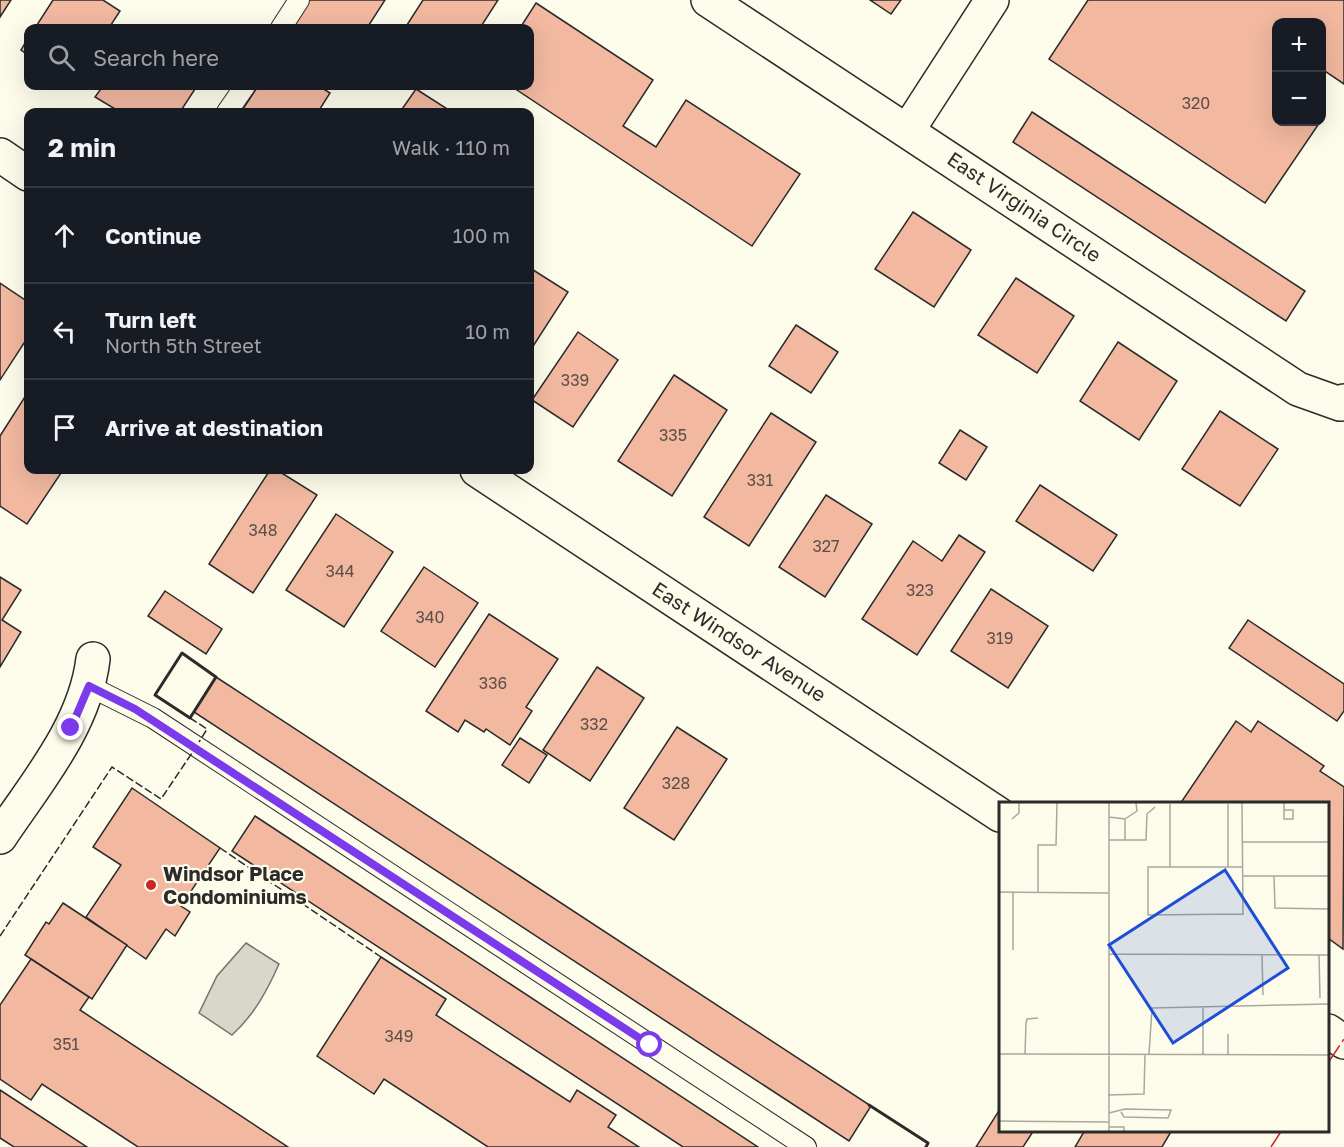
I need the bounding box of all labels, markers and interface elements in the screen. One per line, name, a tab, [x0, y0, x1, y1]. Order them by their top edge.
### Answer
map controls	[1272, 18, 1326, 126]
button: +	[1272, 18, 1326, 72]
search box	[24, 24, 534, 90]
icon: search	[45, 41, 78, 74]
text: Search here	[93, 44, 219, 71]
button: −	[1272, 72, 1326, 126]
house number: 320	[1182, 93, 1210, 113]
text: 2 min	[48, 132, 116, 163]
text: Walk · 110 m	[392, 135, 510, 159]
street label: East Virginia Circle	[943, 146, 1106, 266]
icon: ahead	[48, 219, 81, 252]
text: Continue	[105, 222, 201, 249]
text: 100 m	[453, 223, 510, 247]
text: Turn left	[105, 306, 196, 333]
icon: left	[48, 315, 81, 348]
text: 10 m	[465, 319, 510, 343]
text: North 5th Street	[105, 333, 262, 357]
house number: 339	[561, 370, 589, 390]
icon: arrive	[48, 411, 81, 444]
text: Arrive at destination	[105, 414, 323, 441]
house number: 335	[659, 425, 687, 445]
house number: 331	[747, 470, 773, 490]
house number: 348	[249, 520, 277, 540]
house number: 327	[812, 536, 840, 556]
house number: 344	[326, 561, 354, 581]
street label: East Windsor Avenue	[648, 576, 831, 706]
house number: 323	[906, 580, 934, 600]
house number: 340	[415, 607, 445, 627]
house number: 319	[987, 628, 1013, 648]
house number: 336	[479, 673, 507, 693]
route end	[57, 714, 83, 740]
house number: 332	[580, 714, 608, 734]
house number: 328	[662, 773, 690, 793]
inset map	[999, 802, 1329, 1132]
place label: Windsor Place Condominiums	[163, 861, 307, 908]
marker: Windsor Place Condominiums	[144, 878, 158, 892]
house number: 349	[385, 1026, 413, 1046]
route start	[636, 1031, 662, 1057]
house number: 351	[53, 1034, 79, 1054]

